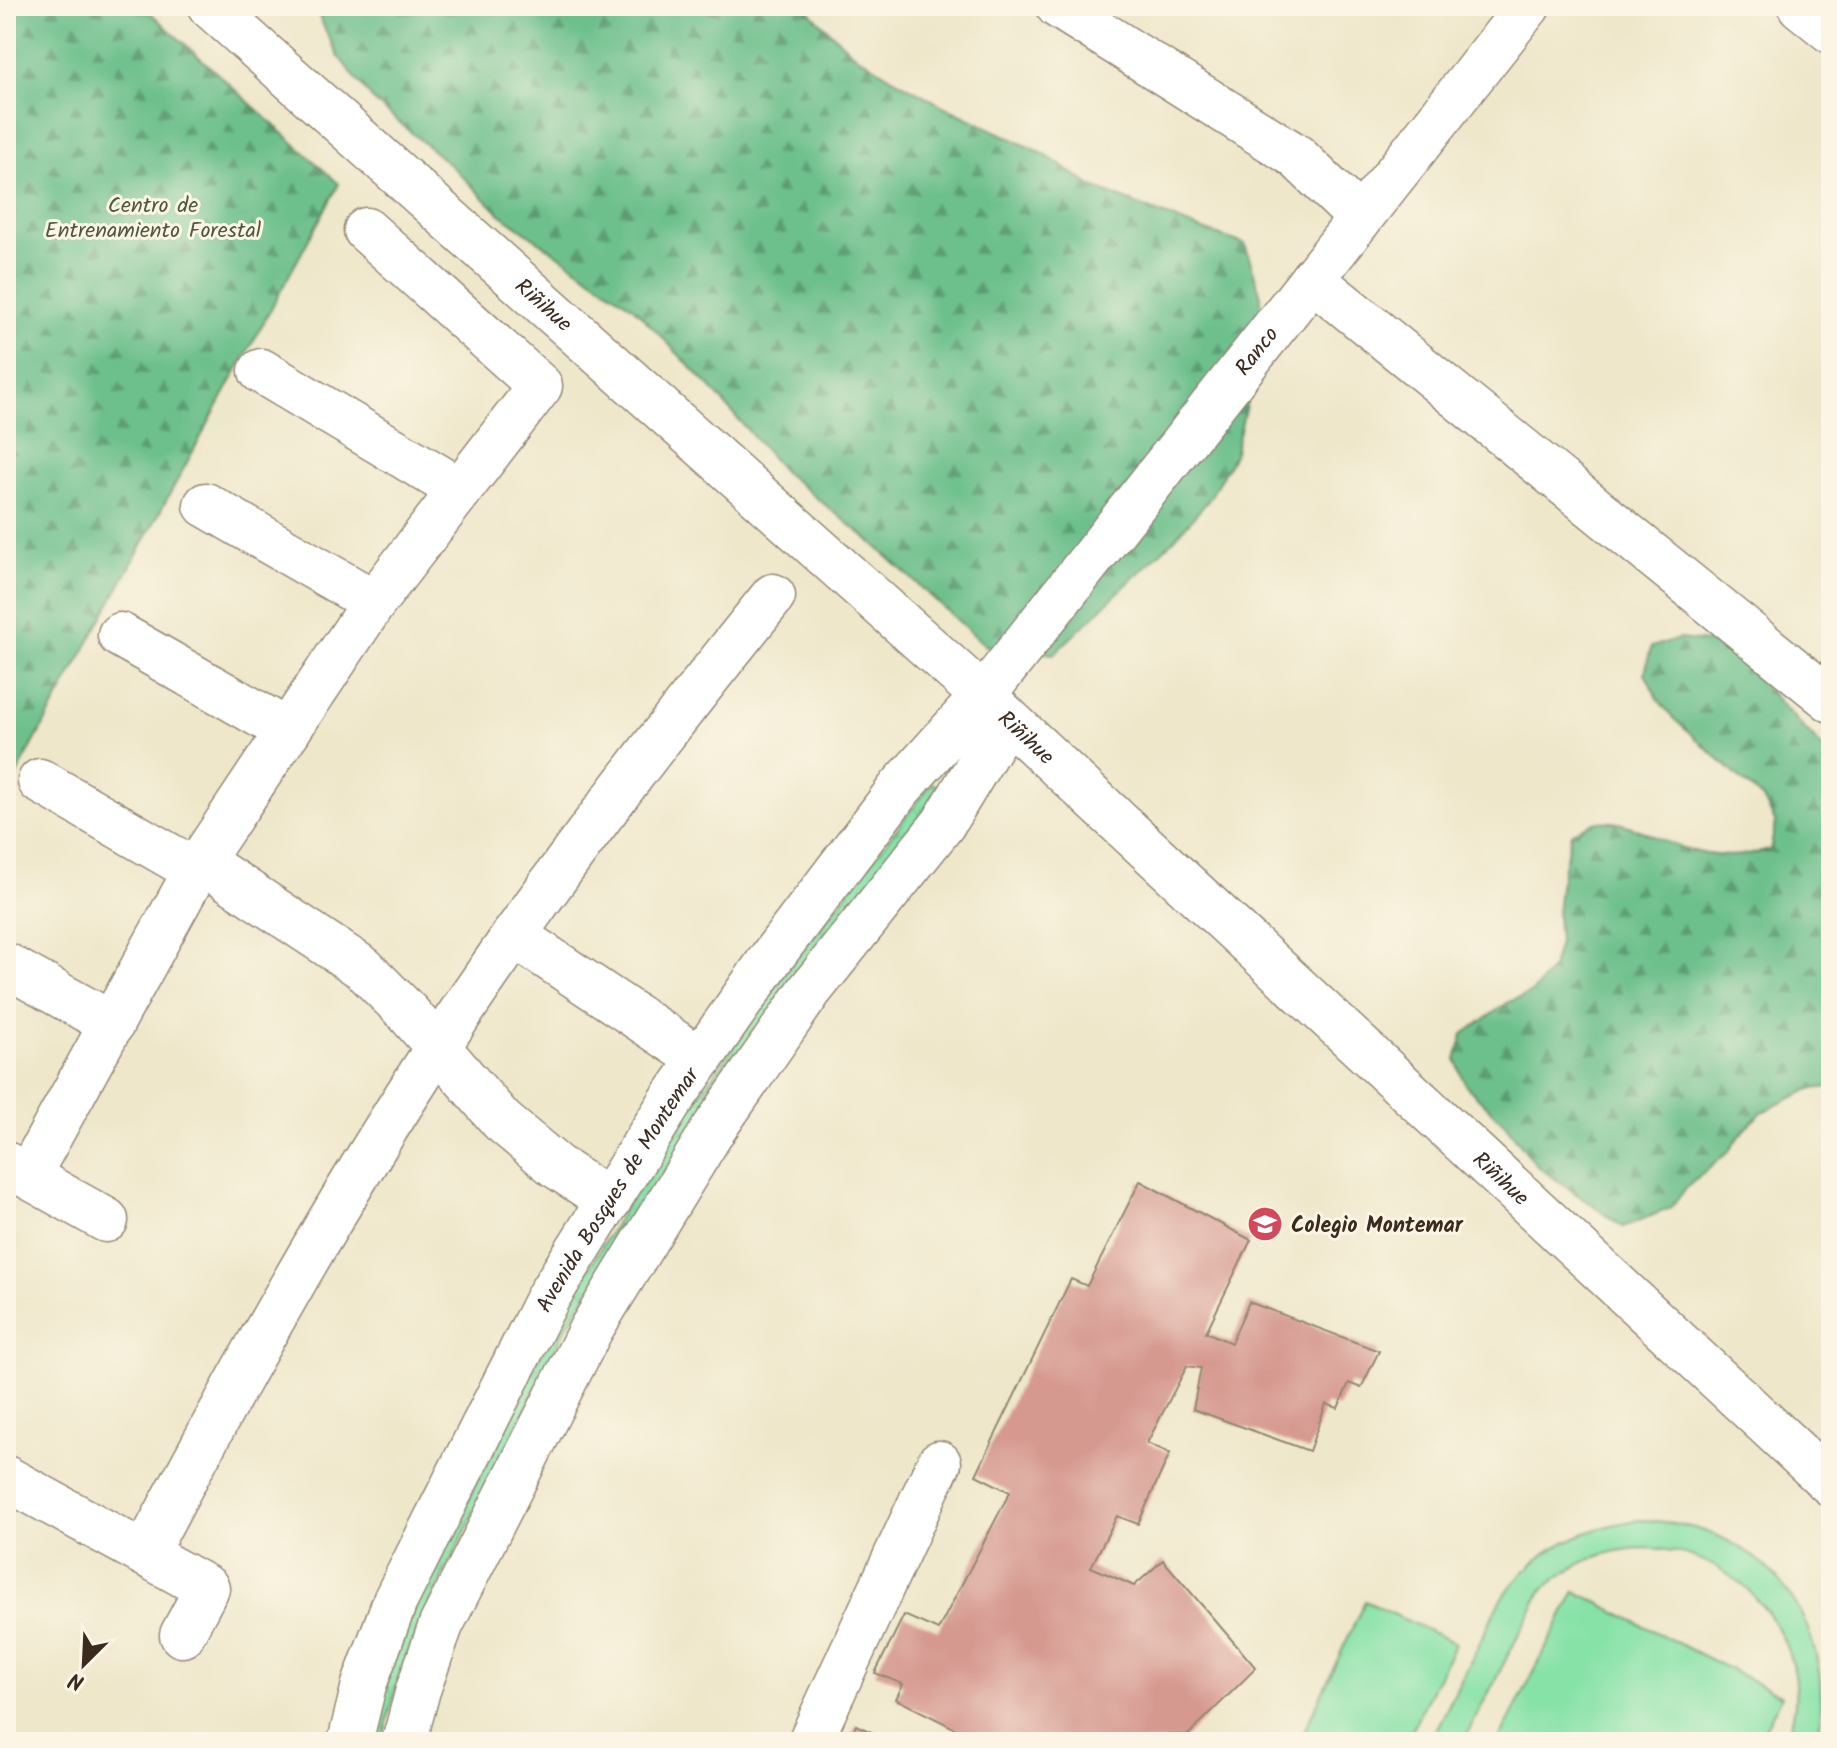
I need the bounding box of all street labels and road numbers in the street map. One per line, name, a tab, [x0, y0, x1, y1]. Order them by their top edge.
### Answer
street label: Riñihue	[506, 271, 579, 342]
street label: Ranco	[1227, 320, 1289, 384]
street label: Riñihue	[989, 703, 1062, 774]
street label: Avenida Bosques de Montemar	[528, 1060, 710, 1319]
street label: Riñihue	[1463, 1144, 1536, 1215]

